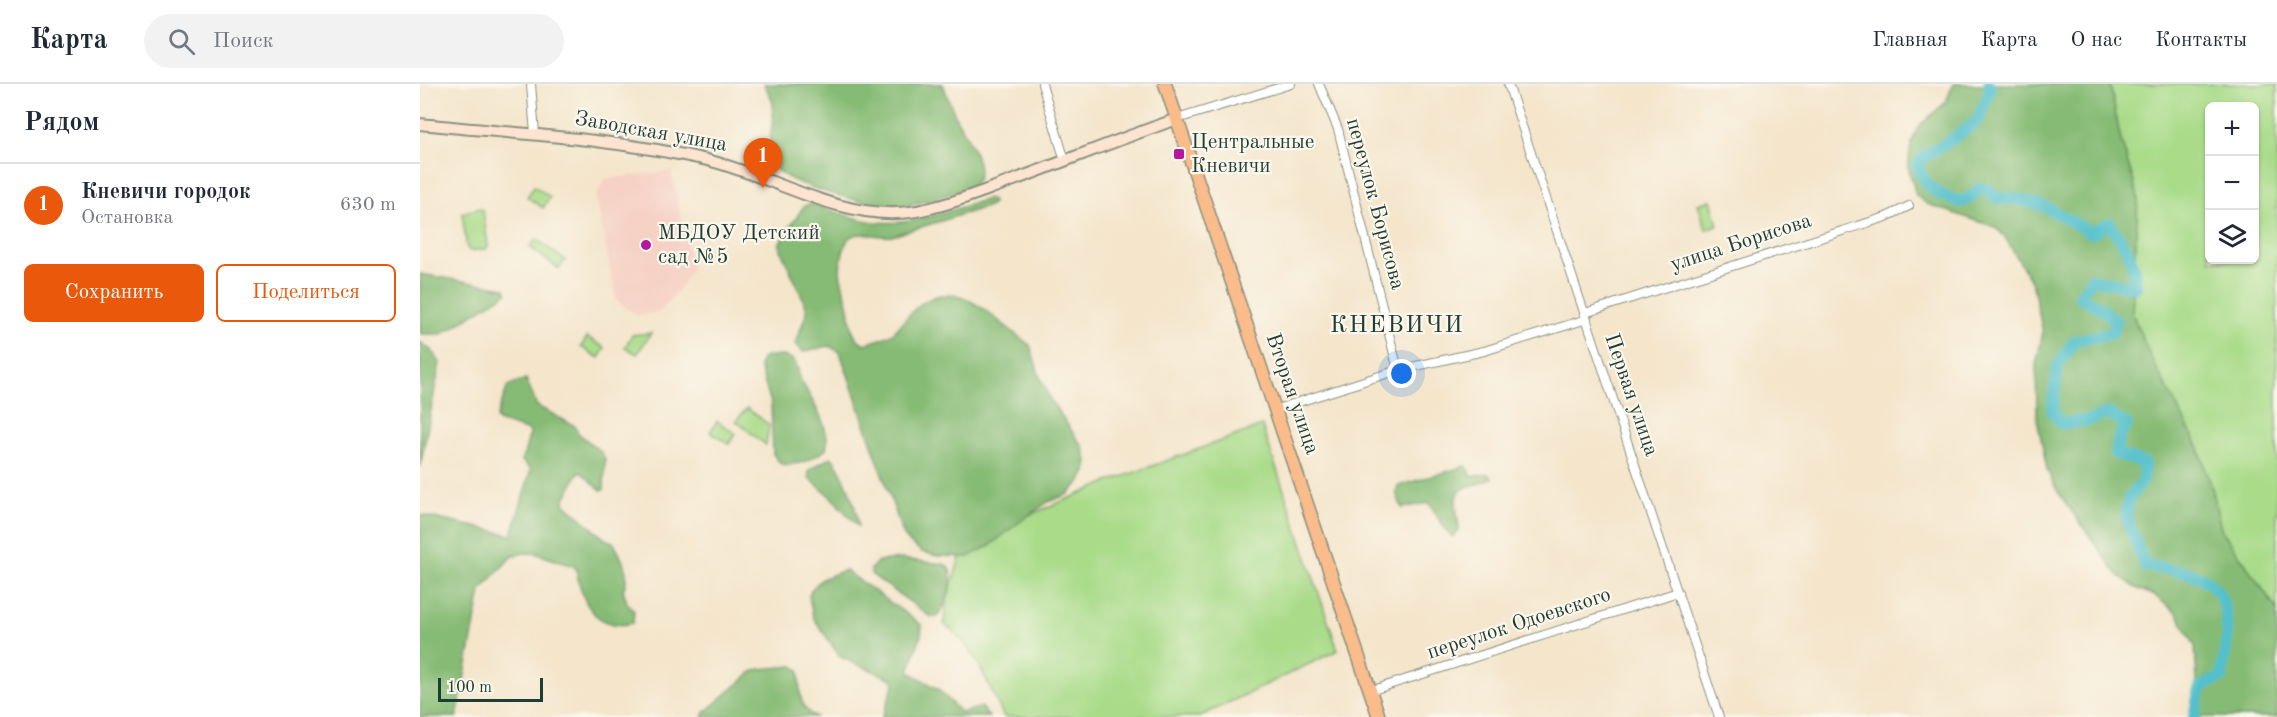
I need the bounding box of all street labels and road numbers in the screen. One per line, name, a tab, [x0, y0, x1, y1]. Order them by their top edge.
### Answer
street label: Заводская улица	[573, 108, 729, 156]
street label: переулок Борисова	[1342, 116, 1408, 292]
street label: улица Борисова	[1668, 210, 1814, 276]
street label: Вторая улица	[1261, 331, 1323, 457]
street label: Первая улица	[1600, 331, 1662, 459]
street label: переулок Одоевского	[1425, 584, 1613, 664]

